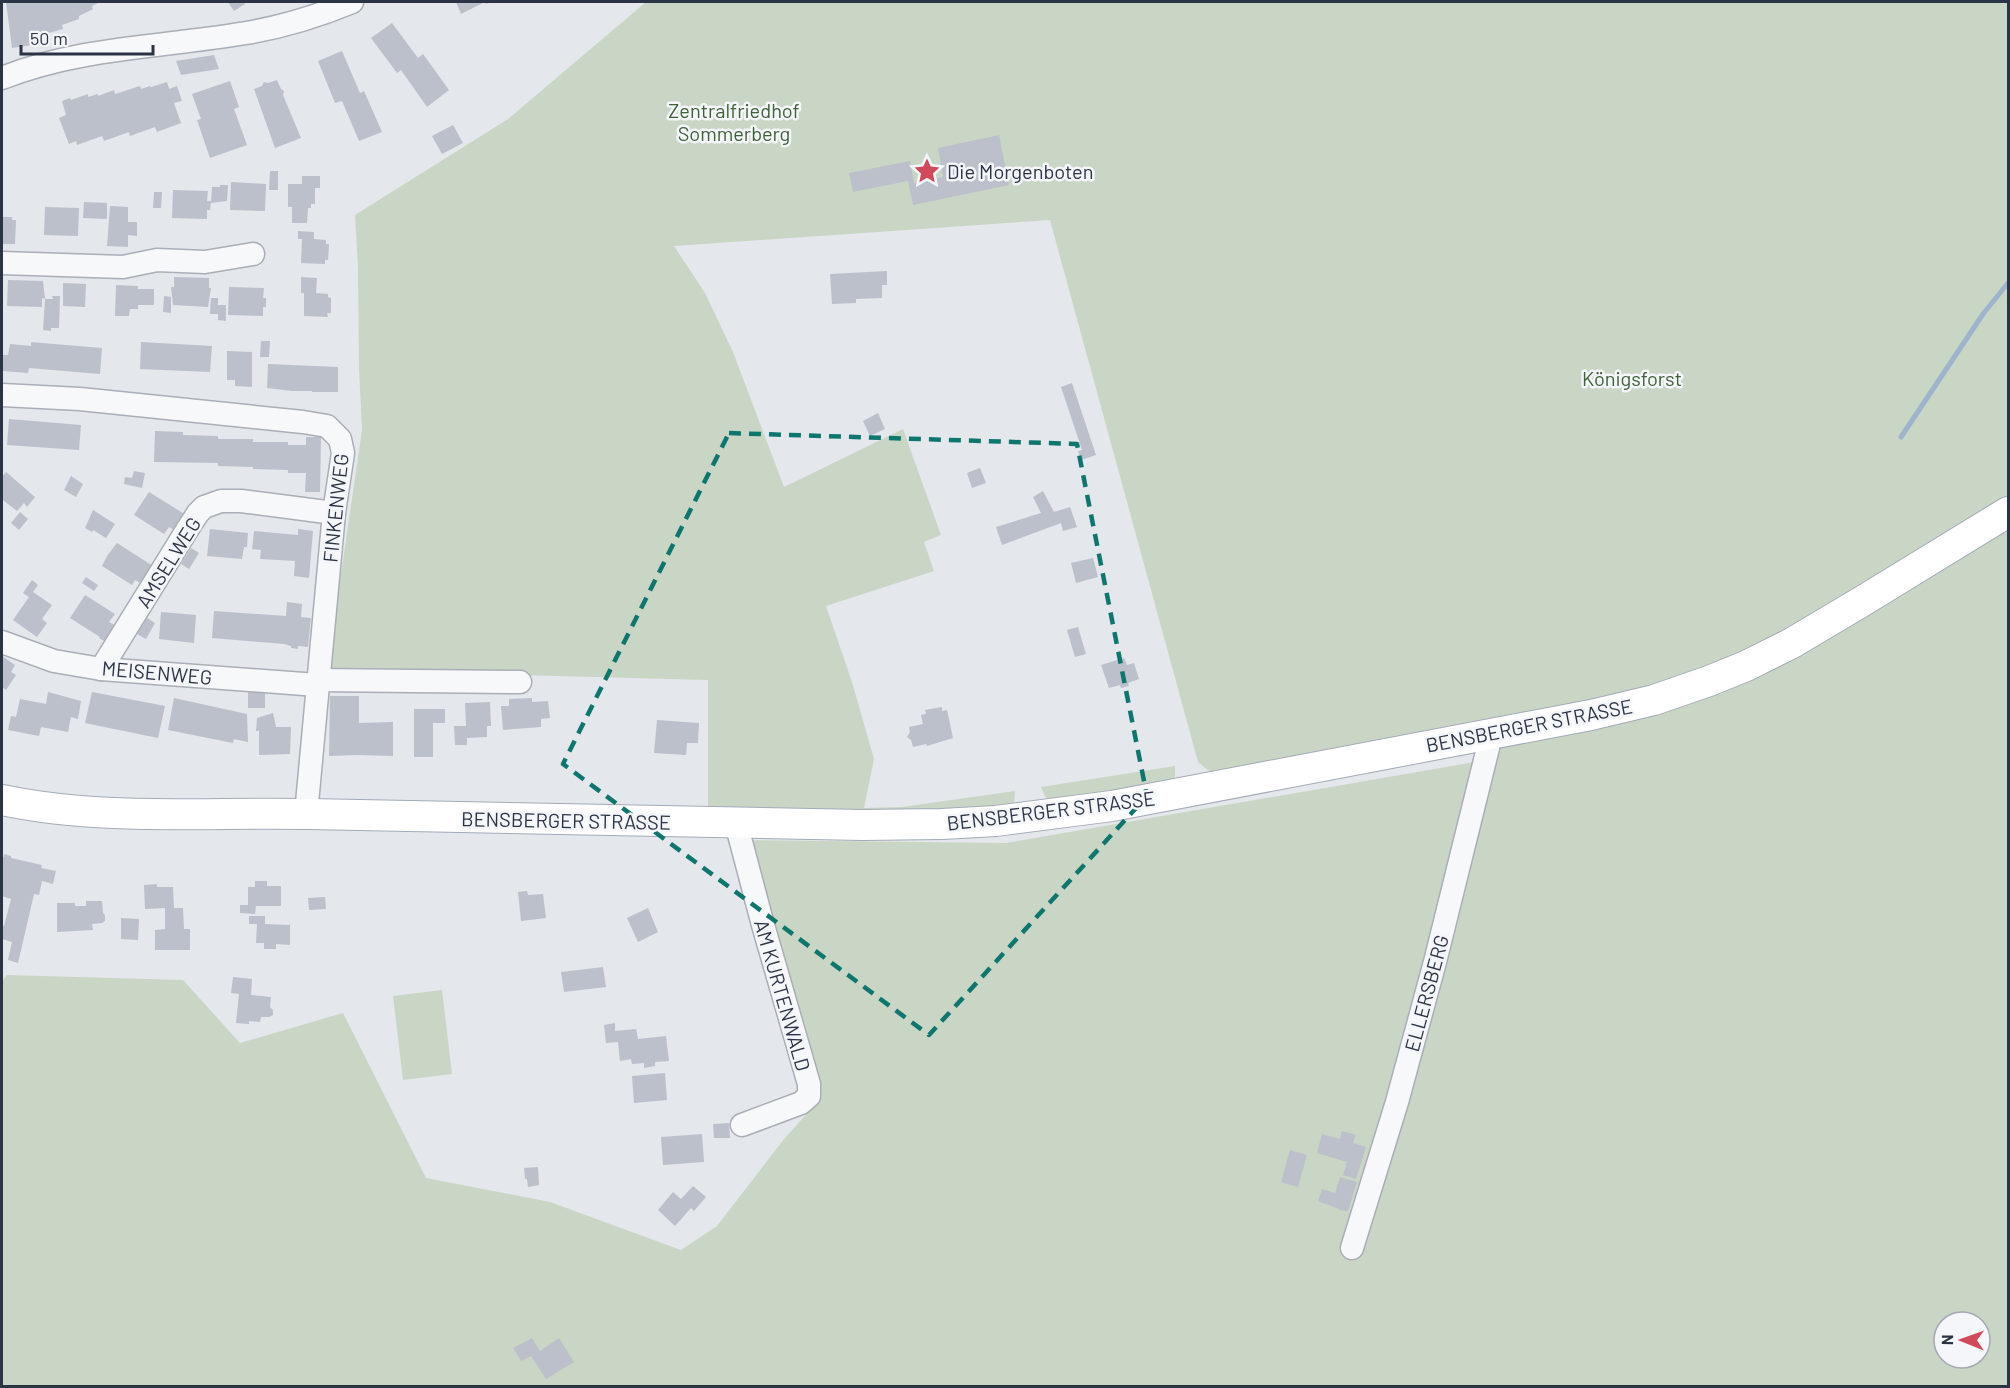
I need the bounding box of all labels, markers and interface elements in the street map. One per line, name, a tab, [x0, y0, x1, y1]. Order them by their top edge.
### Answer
scale bar	[21, 18, 153, 56]
text: 50 m	[30, 27, 68, 49]
park label: Zentralfriedhof Sommerberg	[668, 98, 800, 145]
place icon: Die Morgenboten	[912, 156, 942, 186]
place label: Die Morgenboten	[947, 159, 1093, 183]
park label: Königsforst	[1582, 366, 1682, 390]
street label: FINKENWEG	[317, 452, 353, 564]
street label: AMSELWEG	[131, 512, 205, 612]
street label: MEISENWEG	[101, 655, 213, 689]
street label: BENSBERGER STRASSE	[1424, 693, 1634, 757]
street label: BENSBERGER STRASSE	[945, 785, 1157, 835]
street label: BENSBERGER STRASSE	[461, 806, 671, 834]
street label: AM KURTENWALD	[750, 917, 816, 1073]
street label: ELLERSBERG	[1399, 932, 1453, 1054]
north arrow	[1932, 1310, 1992, 1370]
text: N	[1937, 1334, 1956, 1345]

